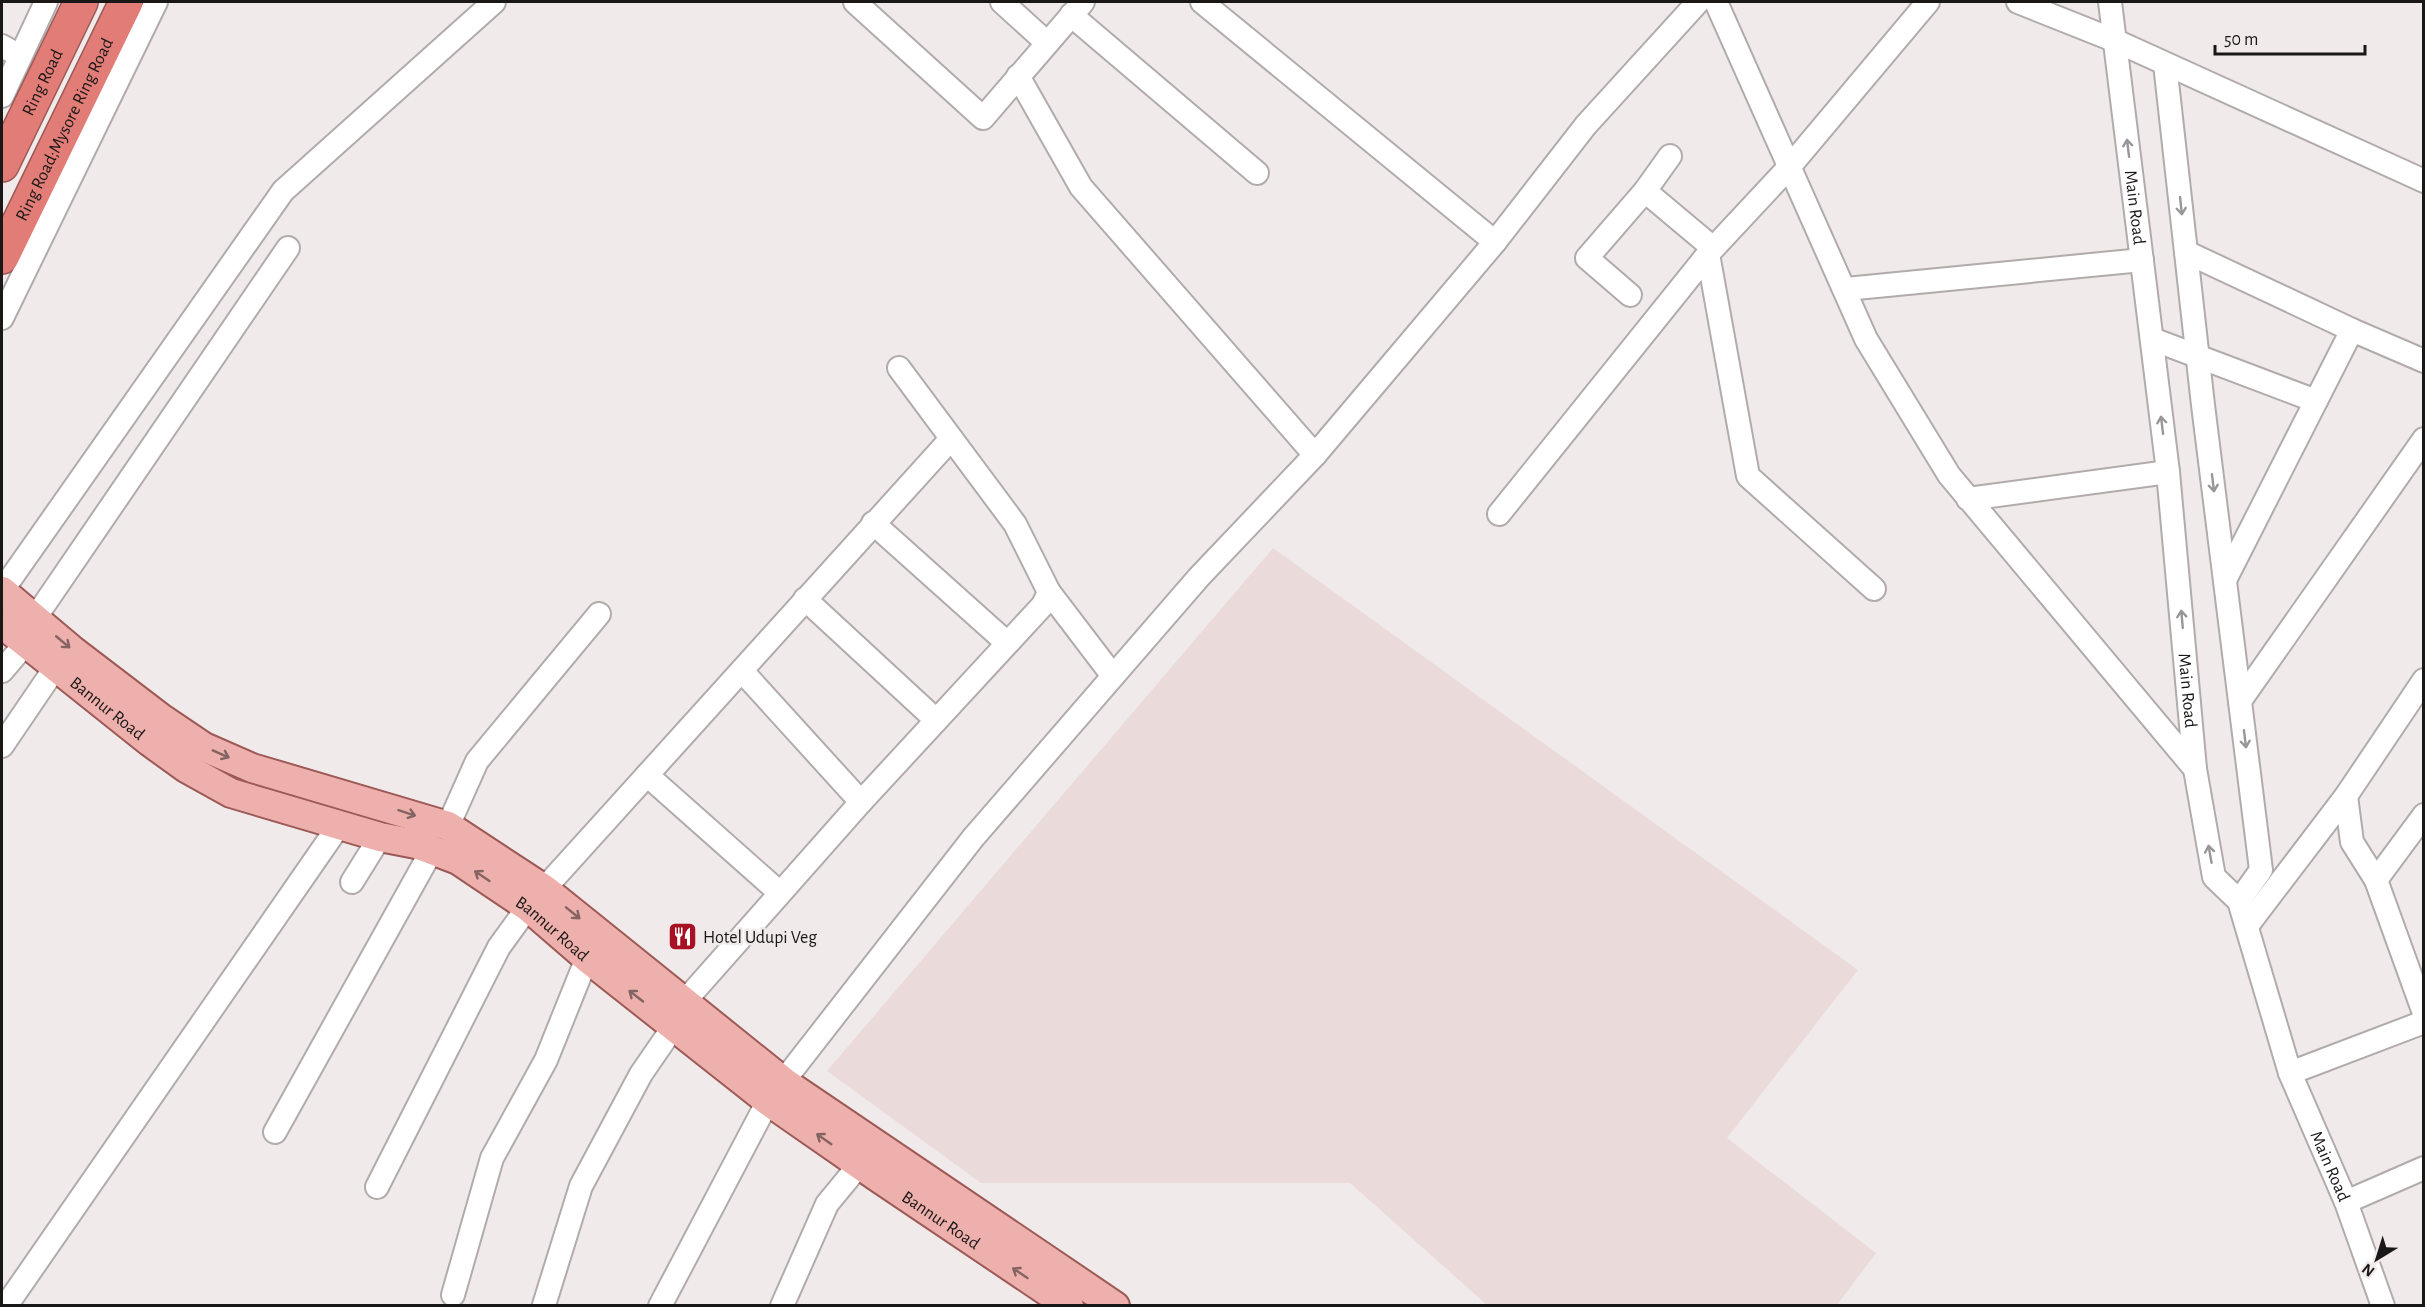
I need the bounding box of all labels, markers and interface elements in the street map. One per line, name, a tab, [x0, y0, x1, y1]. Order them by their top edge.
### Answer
scale bar	[2215, 18, 2365, 56]
text: 50 m	[2224, 31, 2258, 49]
street label: Ring Road;Mysore Ring Road	[13, 36, 117, 224]
street label: Ring Road	[19, 47, 67, 119]
one-way arrow	[2123, 139, 2134, 159]
street label: Main Road	[2121, 169, 2148, 246]
one-way arrow	[2176, 195, 2187, 215]
one-way arrow	[2156, 416, 2167, 436]
one-way arrow	[2208, 473, 2219, 492]
one-way arrow	[2176, 610, 2187, 630]
one-way arrow	[55, 635, 70, 649]
street label: Main Road	[2175, 653, 2199, 729]
street label: Bannur Road	[66, 674, 148, 744]
one-way arrow	[2239, 729, 2250, 748]
one-way arrow	[212, 749, 230, 761]
one-way arrow	[397, 808, 416, 819]
one-way arrow	[2204, 845, 2215, 865]
one-way arrow	[475, 870, 491, 882]
street label: Bannur Road	[512, 893, 592, 965]
one-way arrow	[565, 906, 580, 920]
restaurant icon: Hotel Udupi Veg	[666, 921, 698, 953]
place label: Hotel Udupi Veg	[703, 929, 817, 947]
one-way arrow	[628, 989, 644, 1002]
street label: Main Road	[2306, 1129, 2353, 1204]
one-way arrow	[817, 1133, 833, 1145]
street label: Bannur Road	[898, 1188, 983, 1253]
north arrow	[2347, 1229, 2407, 1289]
text: N	[2359, 1260, 2378, 1280]
one-way arrow	[1012, 1267, 1029, 1279]

